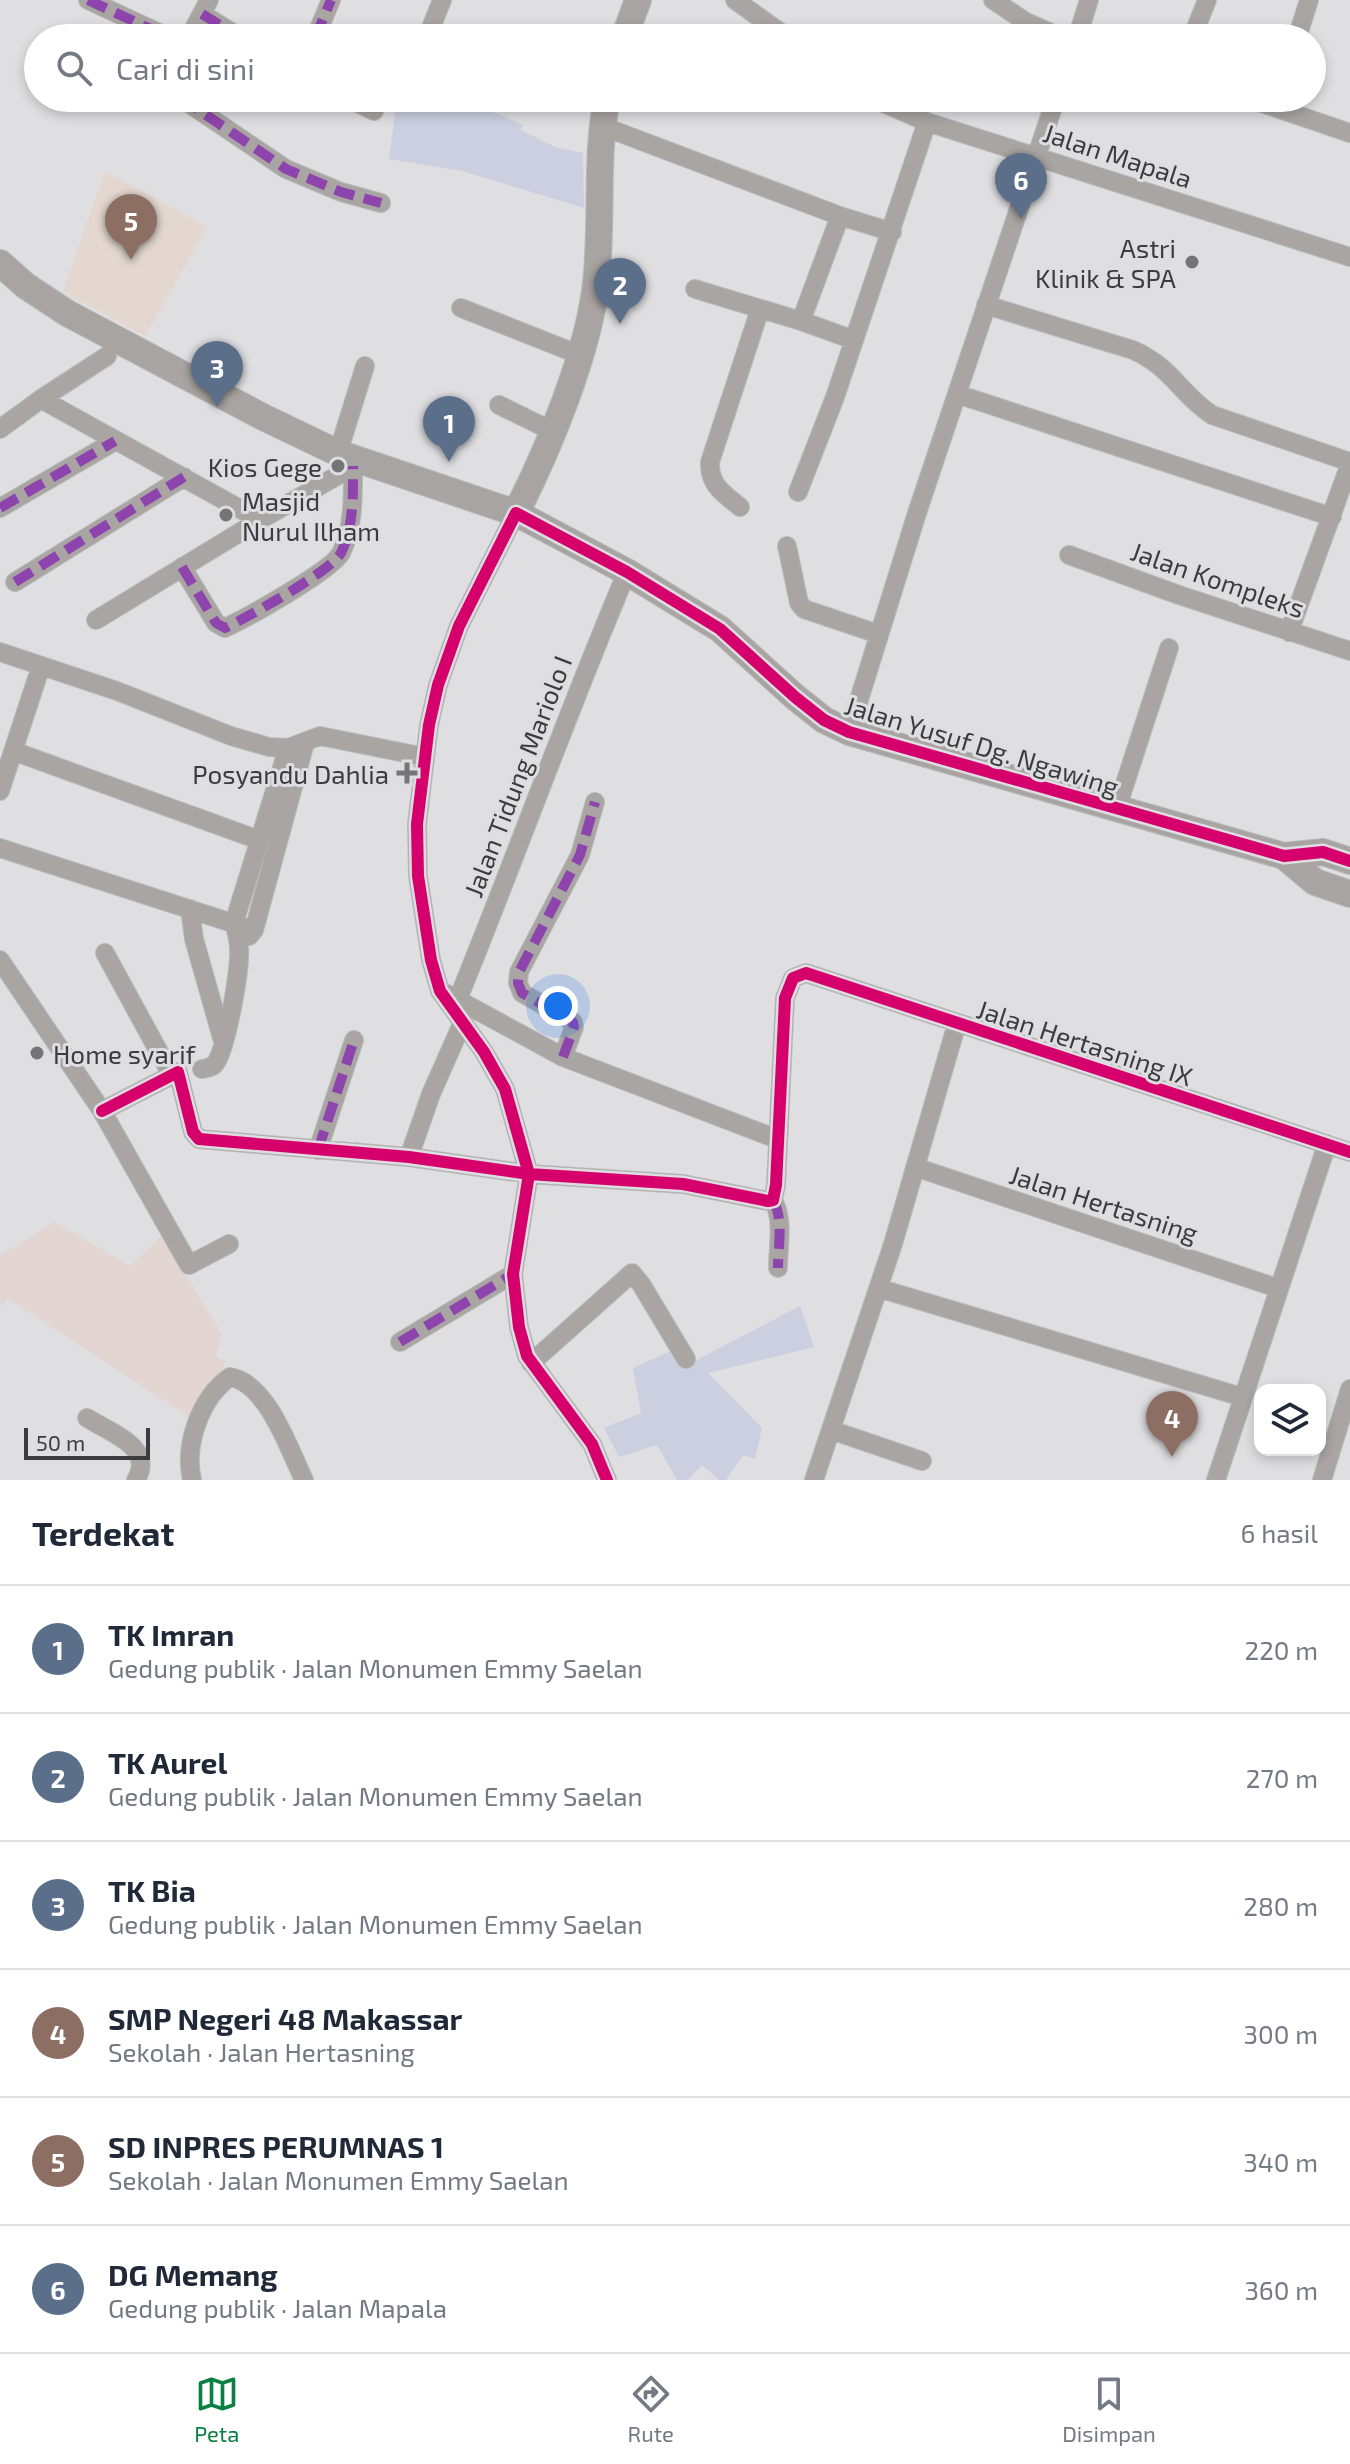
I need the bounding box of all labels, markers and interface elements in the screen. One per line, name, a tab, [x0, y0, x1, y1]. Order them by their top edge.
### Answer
search box	[24, 24, 1326, 112]
icon: search	[52, 46, 96, 90]
text: Cari di sini	[116, 50, 255, 86]
street label: Jalan Mapala	[1040, 116, 1196, 194]
pin: 6	[995, 153, 1047, 219]
pin: 5	[105, 194, 157, 260]
place label: Astri Klinik & SPA	[1035, 232, 1176, 293]
marker: Astri Klinik & SPA	[1183, 253, 1201, 271]
pin: 2	[594, 258, 646, 324]
pin: 3	[191, 341, 243, 407]
pin: 1	[423, 396, 475, 462]
place label: Kios Gege	[208, 451, 322, 482]
marker: Kios Gege	[329, 457, 347, 475]
place label: Masjid Nurul Ilham	[242, 485, 380, 546]
marker: Masjid Nurul Ilham	[217, 506, 235, 524]
street label: Jalan Kompleks	[1127, 535, 1309, 623]
street label: Jalan Tidung Mariolo I	[457, 651, 577, 901]
street label: Jalan Yusuf Dg. Ngawing	[841, 689, 1123, 801]
place label: Posyandu Dahlia	[192, 758, 389, 789]
marker: Posyandu Dahlia	[396, 762, 418, 784]
your location	[538, 986, 578, 1026]
street label: Jalan Hertasning IX	[973, 993, 1197, 1092]
place label: Home syarif	[53, 1038, 197, 1069]
marker: Home syarif	[28, 1044, 46, 1062]
street label: Jalan Hertasning	[1006, 1158, 1202, 1248]
map controls	[1254, 1384, 1326, 1456]
button: layers	[1254, 1384, 1326, 1456]
pin: 4	[1146, 1391, 1198, 1457]
scale bar	[24, 1424, 150, 1460]
text: 50 m	[36, 1429, 85, 1455]
text: Terdekat	[32, 1512, 174, 1553]
text: 6 hasil	[1241, 1517, 1318, 1548]
text: TK Imran	[108, 1616, 234, 1652]
text: 1	[52, 1634, 64, 1665]
text: 220 m	[1245, 1634, 1318, 1665]
text: Gedung publik · Jalan Monumen Emmy Saelan	[108, 1652, 643, 1683]
text: TK Aurel	[108, 1744, 227, 1780]
text: 2	[50, 1762, 66, 1793]
text: 270 m	[1246, 1762, 1318, 1793]
text: Gedung publik · Jalan Monumen Emmy Saelan	[108, 1780, 643, 1811]
text: TK Bia	[108, 1872, 196, 1908]
text: 3	[51, 1890, 65, 1921]
text: 280 m	[1243, 1890, 1318, 1921]
text: Gedung publik · Jalan Monumen Emmy Saelan	[108, 1908, 643, 1939]
text: SMP Negeri 48 Makassar	[108, 2000, 462, 2036]
text: 4	[50, 2018, 66, 2049]
text: 300 m	[1244, 2018, 1318, 2049]
text: Sekolah · Jalan Hertasning	[108, 2036, 415, 2067]
text: SD INPRES PERUMNAS 1	[108, 2128, 444, 2164]
text: 5	[51, 2146, 65, 2177]
text: 340 m	[1243, 2146, 1318, 2177]
text: Sekolah · Jalan Monumen Emmy Saelan	[108, 2164, 569, 2195]
text: DG Memang	[108, 2256, 278, 2292]
text: 6	[50, 2274, 66, 2305]
text: 360 m	[1244, 2274, 1318, 2305]
text: Gedung publik · Jalan Mapala	[108, 2292, 447, 2323]
tab: Peta	[194, 2372, 239, 2446]
tab: Rute	[628, 2372, 674, 2446]
tab: Disimpan	[1062, 2372, 1156, 2446]

